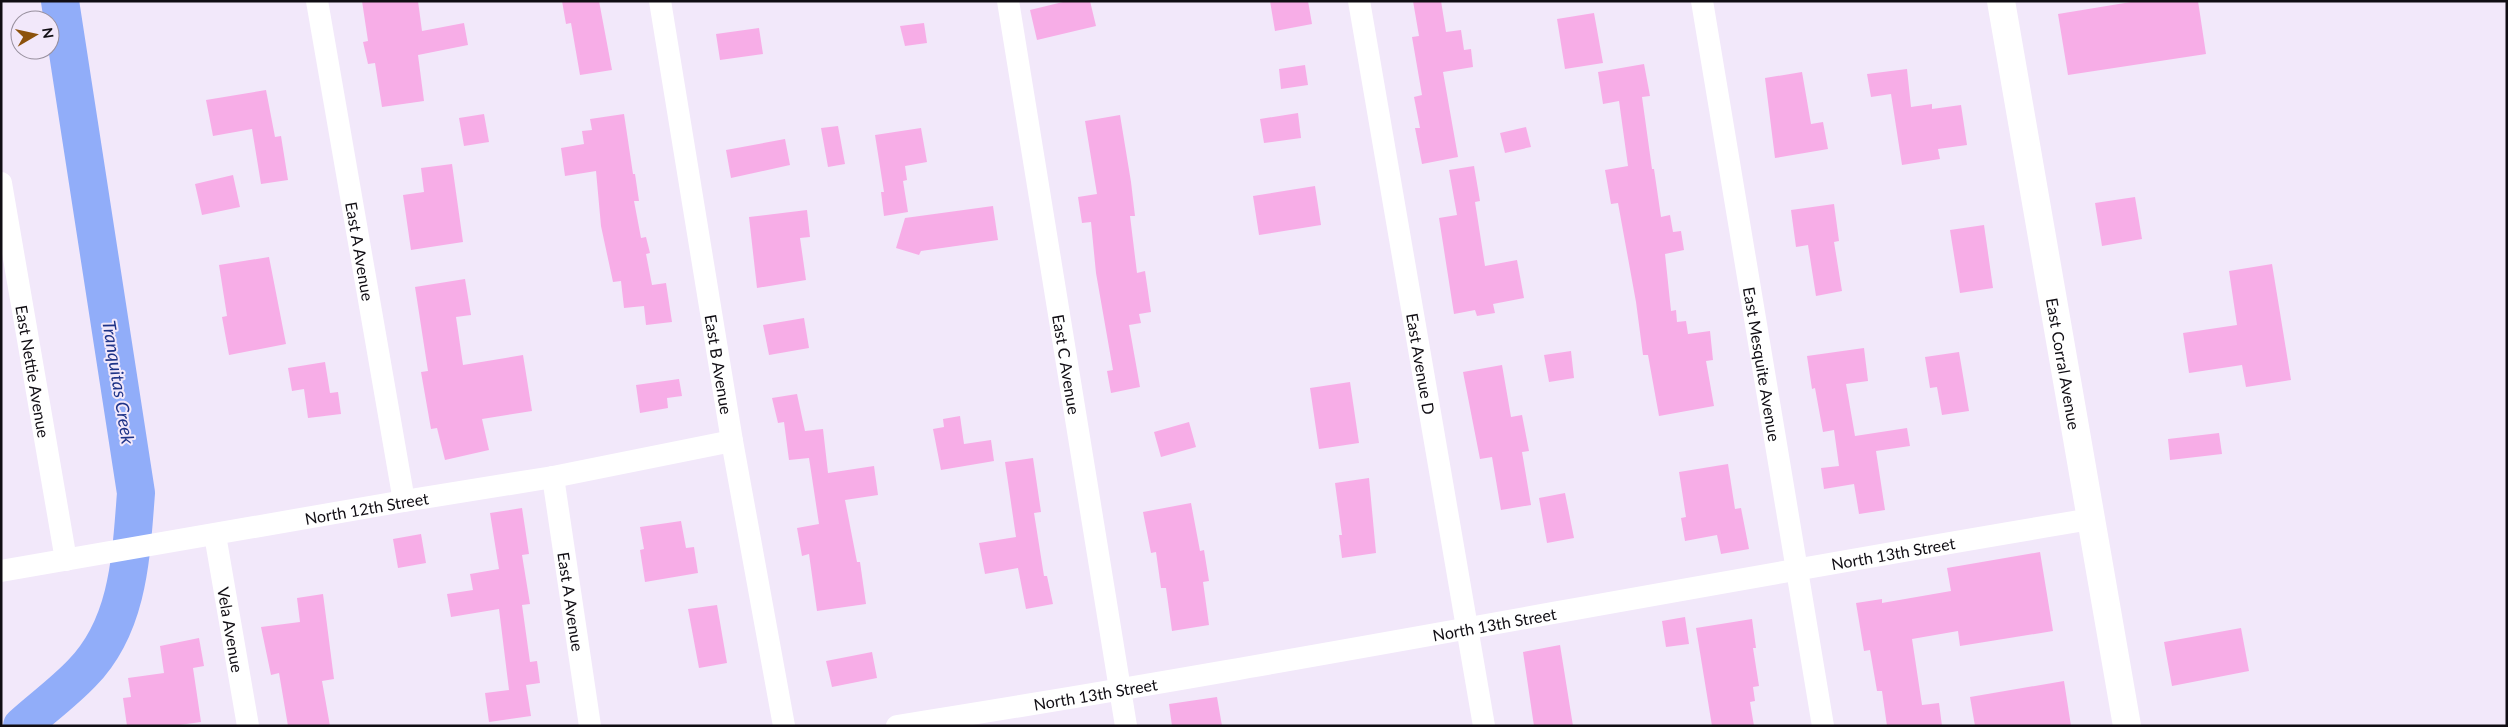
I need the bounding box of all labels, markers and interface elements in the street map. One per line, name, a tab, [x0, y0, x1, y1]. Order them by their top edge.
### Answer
north arrow	[10, 10, 60, 60]
text: N	[39, 26, 58, 40]
street label: East A Avenue	[343, 200, 378, 302]
street label: East Mesquite Avenue	[1740, 285, 1785, 443]
street label: East Corral Avenue	[2043, 296, 2085, 431]
street label: East Nettie Avenue	[13, 303, 54, 439]
street label: East Avenue D	[1403, 311, 1440, 416]
street label: East B Avenue	[702, 313, 737, 415]
street label: East C Avenue	[1050, 313, 1085, 416]
water label: Tranquitas Creek	[98, 319, 140, 446]
street label: North 12th Street	[303, 488, 430, 528]
street label: North 13th Street	[1830, 533, 1957, 573]
street label: East A Avenue	[555, 551, 588, 653]
street label: Vela Avenue	[215, 585, 248, 674]
street label: North 13th Street	[1431, 603, 1558, 644]
street label: North 13th Street	[1032, 674, 1159, 713]

